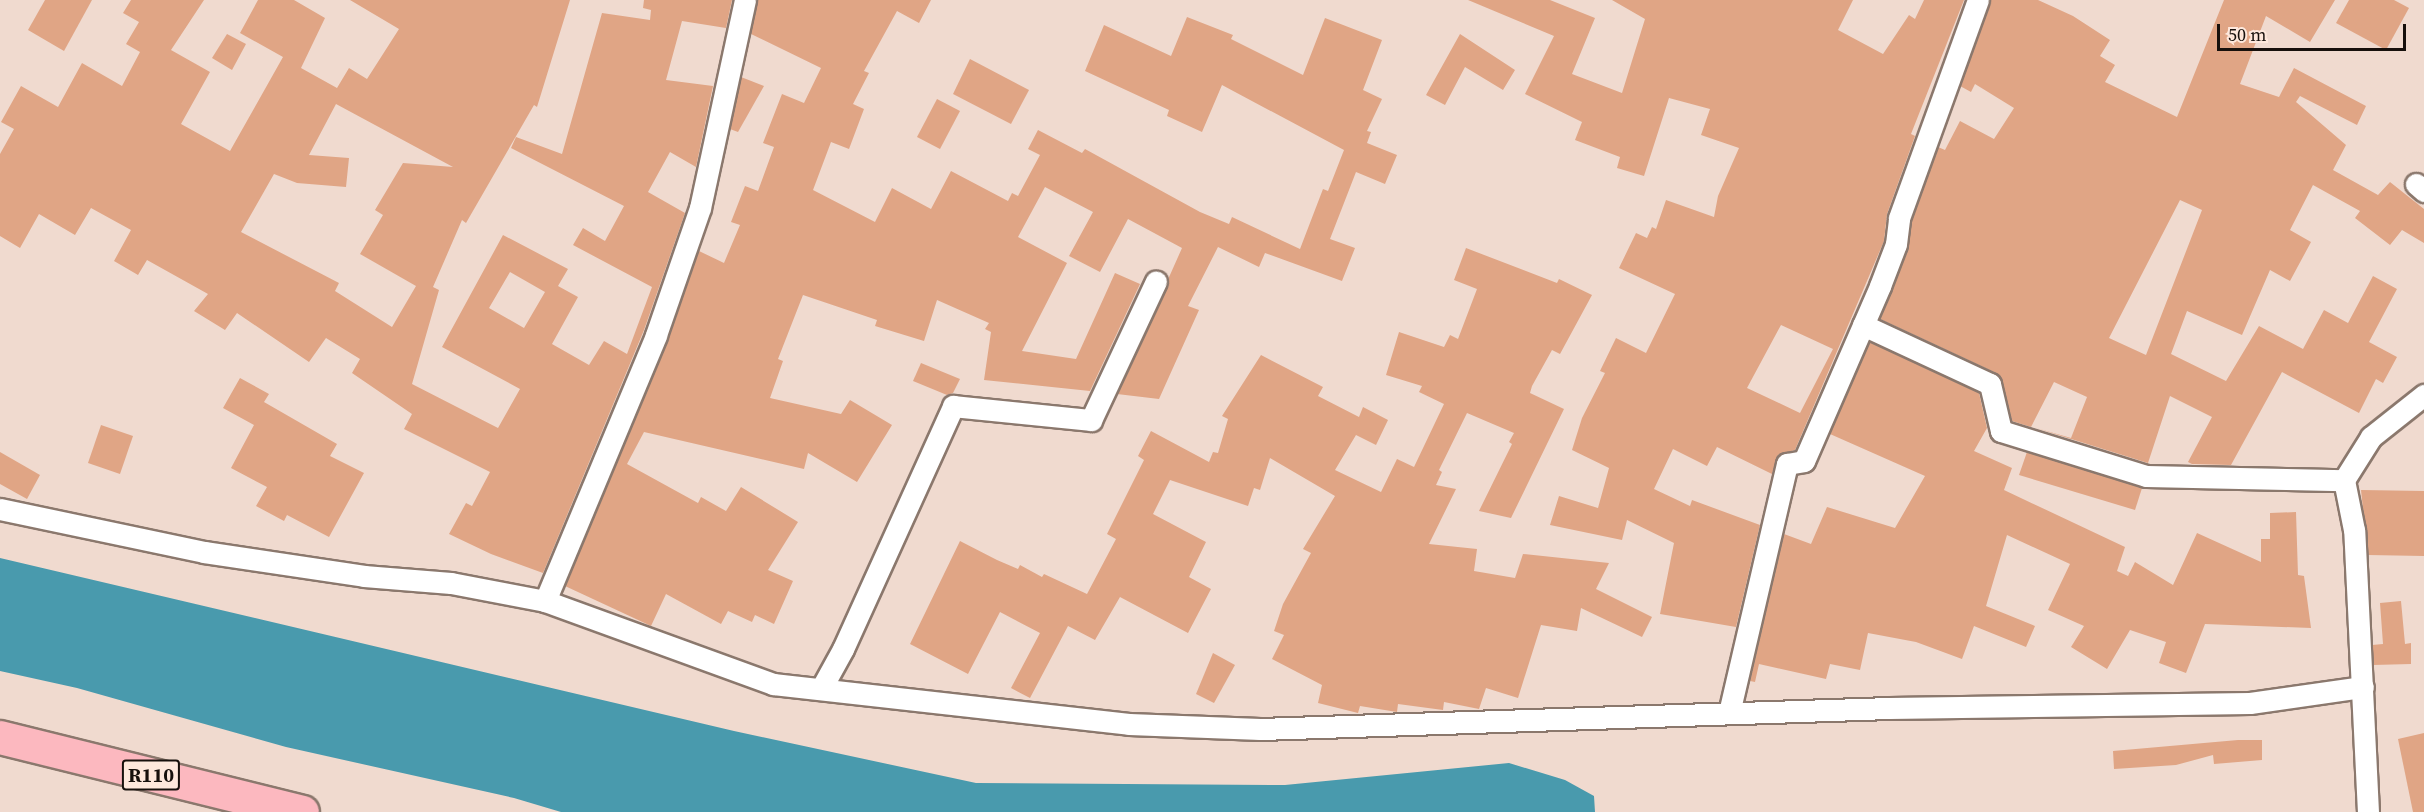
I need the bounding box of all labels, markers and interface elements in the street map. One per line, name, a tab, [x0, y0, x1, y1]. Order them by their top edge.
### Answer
scale bar	[2220, 12, 2409, 50]
text: 50 m	[2228, 22, 2266, 47]
road number: R110	[121, 758, 181, 792]

